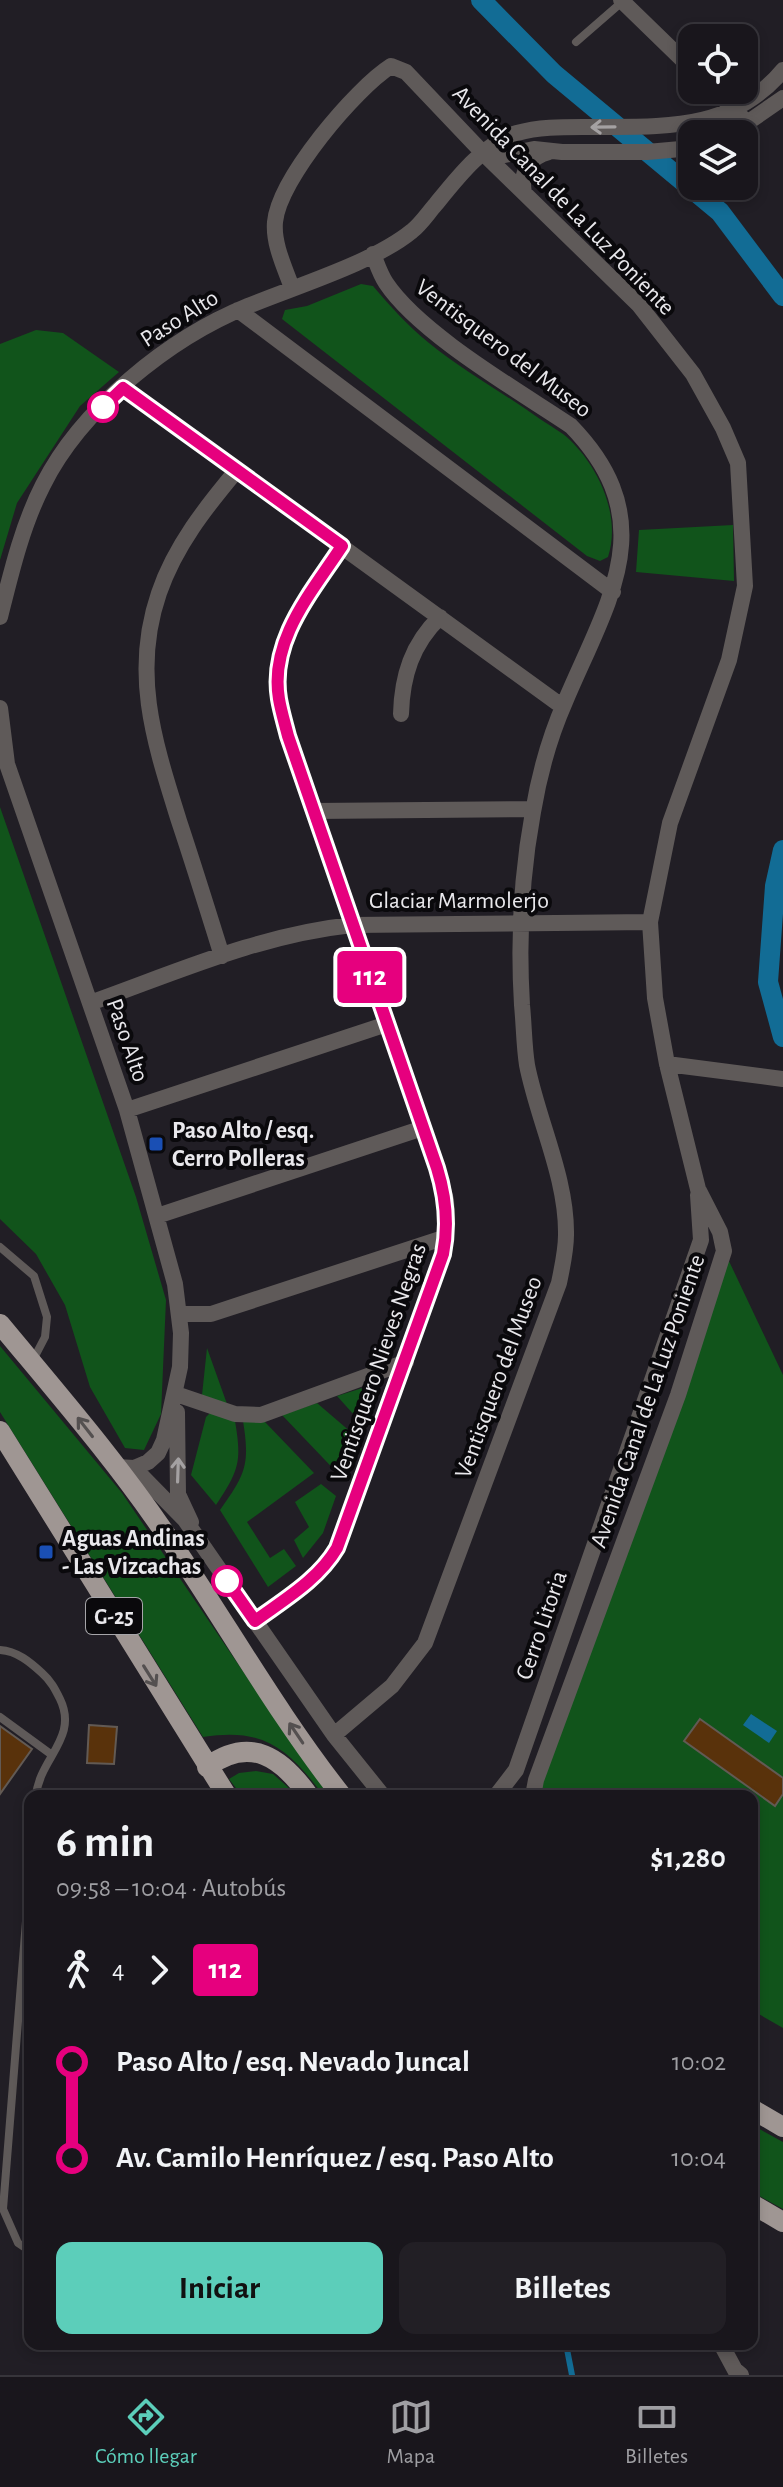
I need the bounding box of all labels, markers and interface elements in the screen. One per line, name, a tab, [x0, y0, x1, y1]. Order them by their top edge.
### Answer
map controls	[678, 24, 758, 200]
button: locate	[678, 24, 758, 104]
street label: Avenida Canal de La Luz Poniente	[448, 81, 679, 320]
one-way arrow	[590, 119, 617, 135]
button: layers	[678, 120, 758, 200]
street label: Ventisquero del Museo	[411, 275, 596, 422]
street label: Paso Alto	[136, 286, 223, 352]
unlabelled marker	[88, 392, 118, 422]
street label: Glaciar Marmolerjo	[369, 889, 549, 913]
line badge: 112	[324, 951, 416, 1003]
text: 112	[353, 963, 387, 991]
street label: Paso Alto	[102, 996, 152, 1085]
place label: Paso Alto / esq. Cerro Polleras	[172, 1119, 314, 1171]
marker: Paso Alto / esq. Cerro Polleras	[147, 1135, 165, 1153]
street label: Ventisquero Nieves Negras	[327, 1240, 431, 1484]
street label: Avenida Canal de La Luz Poniente	[586, 1252, 709, 1551]
street label: Ventisquero del Museo	[451, 1273, 547, 1482]
one-way arrow	[76, 1417, 94, 1438]
one-way arrow	[170, 1457, 185, 1484]
place label: Aguas Andinas - Las Vizcachas	[62, 1527, 205, 1579]
marker: Aguas Andinas - Las Vizcachas	[37, 1543, 55, 1561]
unlabelled marker	[212, 1566, 242, 1596]
street label: Cerro Litoria	[512, 1568, 572, 1683]
road number: G-25	[86, 1598, 142, 1634]
one-way arrow	[142, 1664, 159, 1686]
one-way arrow	[288, 1722, 304, 1745]
text: 6 min	[56, 1821, 154, 1865]
text: $1,280	[650, 1843, 726, 1873]
text: 09:58 – 10:04 · Autobús	[56, 1875, 286, 1901]
icon: walk	[56, 1948, 100, 1992]
icon: forward	[137, 1948, 181, 1992]
text: 112	[209, 1956, 242, 1984]
text: 4	[112, 1957, 125, 1983]
text: Paso Alto / esq. Nevado Juncal	[116, 2047, 470, 2077]
text: 10:02	[672, 2049, 726, 2075]
text: Av. Camilo Henríquez / esq. Paso Alto	[116, 2143, 554, 2173]
text: 10:04	[671, 2145, 726, 2171]
button: Iniciar	[56, 2242, 383, 2334]
button: Billetes	[399, 2242, 726, 2334]
tab: Cómo llegar	[95, 2395, 197, 2469]
tab: Mapa	[387, 2395, 435, 2469]
tab: Billetes	[625, 2395, 688, 2469]

